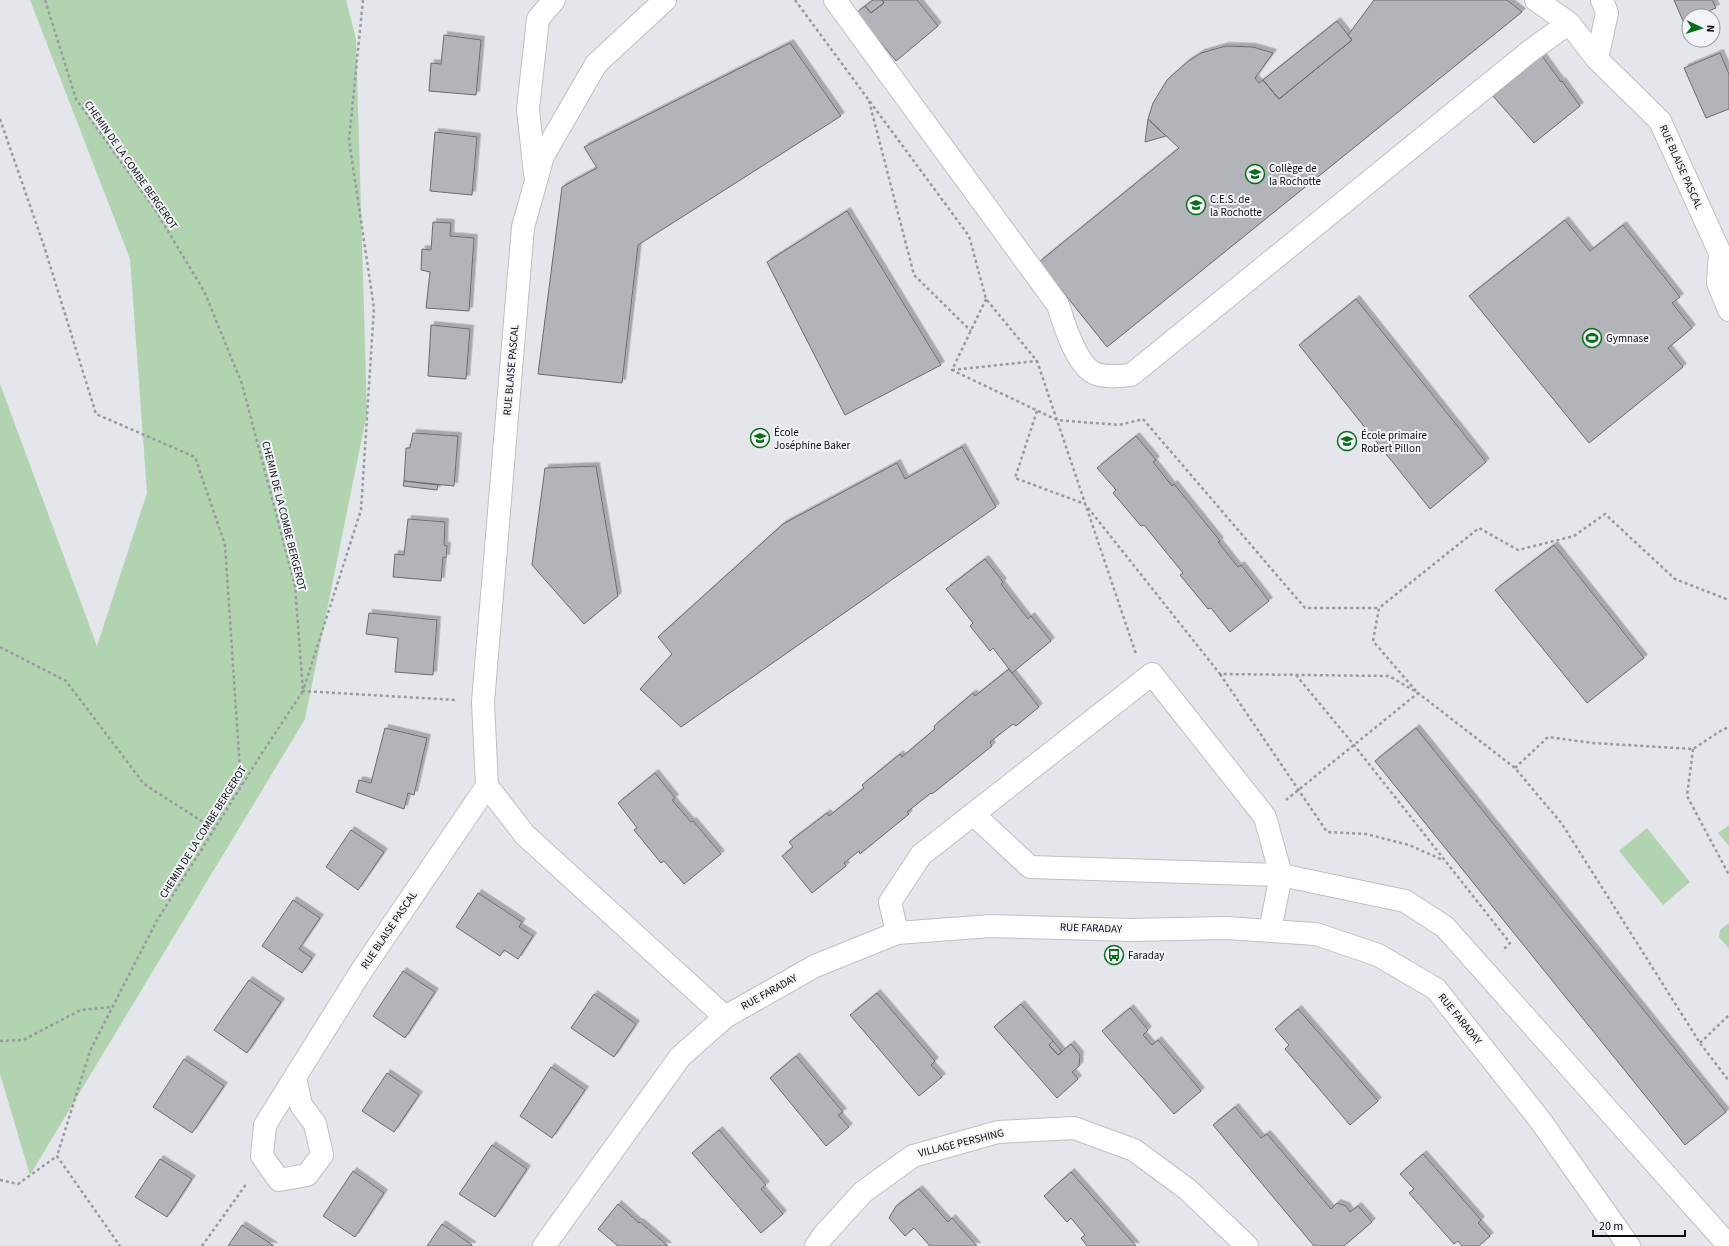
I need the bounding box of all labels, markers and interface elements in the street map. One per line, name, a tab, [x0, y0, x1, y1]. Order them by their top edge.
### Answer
north arrow	[1681, 8, 1721, 48]
text: N	[1703, 24, 1718, 33]
street label: CHEMIN DE LA COMBE BERGEROT	[81, 98, 181, 232]
street label: RUE BLAISE PASCAL	[1656, 122, 1707, 212]
place label: Collège de la Rochotte	[1269, 161, 1321, 189]
school or university icon: Collège de la Rochotte	[1244, 163, 1266, 185]
place label: C.E.S. de la Rochotte	[1210, 192, 1262, 220]
school or university icon: C.E.S. de la Rochotte	[1185, 194, 1207, 216]
street label: RUE BLAISE PASCAL	[500, 323, 522, 416]
sports icon: Gymnase	[1581, 327, 1603, 349]
place label: Gymnase	[1606, 331, 1649, 346]
place label: École Joséphine Baker	[774, 425, 850, 453]
school or university icon: École Joséphine Baker	[749, 427, 771, 449]
place label: École primaire Robert Pillon	[1361, 428, 1428, 456]
school or university icon: École primaire Robert Pillon	[1336, 430, 1358, 452]
street label: CHEMIN DE LA COMBE BERGEROT	[258, 440, 310, 593]
street label: CHEMIN DE LA COMBE BERGEROT	[156, 763, 250, 901]
street label: RUE BLAISE PASCAL	[357, 888, 421, 972]
street label: RUE FARADAY	[1060, 919, 1123, 937]
bus stop icon: Faraday	[1103, 944, 1125, 966]
place label: Faraday	[1128, 948, 1165, 963]
street label: RUE FARADAY	[738, 970, 801, 1014]
street label: RUE FARADAY	[1435, 990, 1486, 1048]
street label: VILLAGE PERSHING	[917, 1125, 1006, 1161]
scale bar	[1593, 1212, 1685, 1238]
text: 20 m	[1599, 1218, 1623, 1235]

